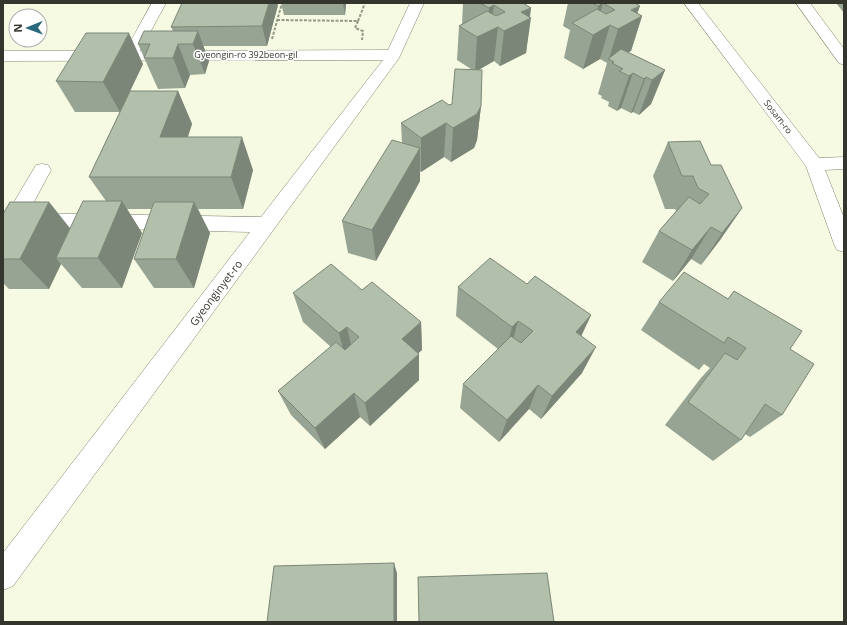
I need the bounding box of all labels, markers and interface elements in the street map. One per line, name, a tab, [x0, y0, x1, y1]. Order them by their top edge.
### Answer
north arrow	[8, 8, 48, 48]
text: N	[10, 24, 25, 33]
street label: Gyeongin-ro 392beon-gil	[194, 48, 298, 61]
street label: Sosam-ro	[761, 97, 796, 136]
street label: Gyeonginyet-ro	[186, 256, 246, 329]

